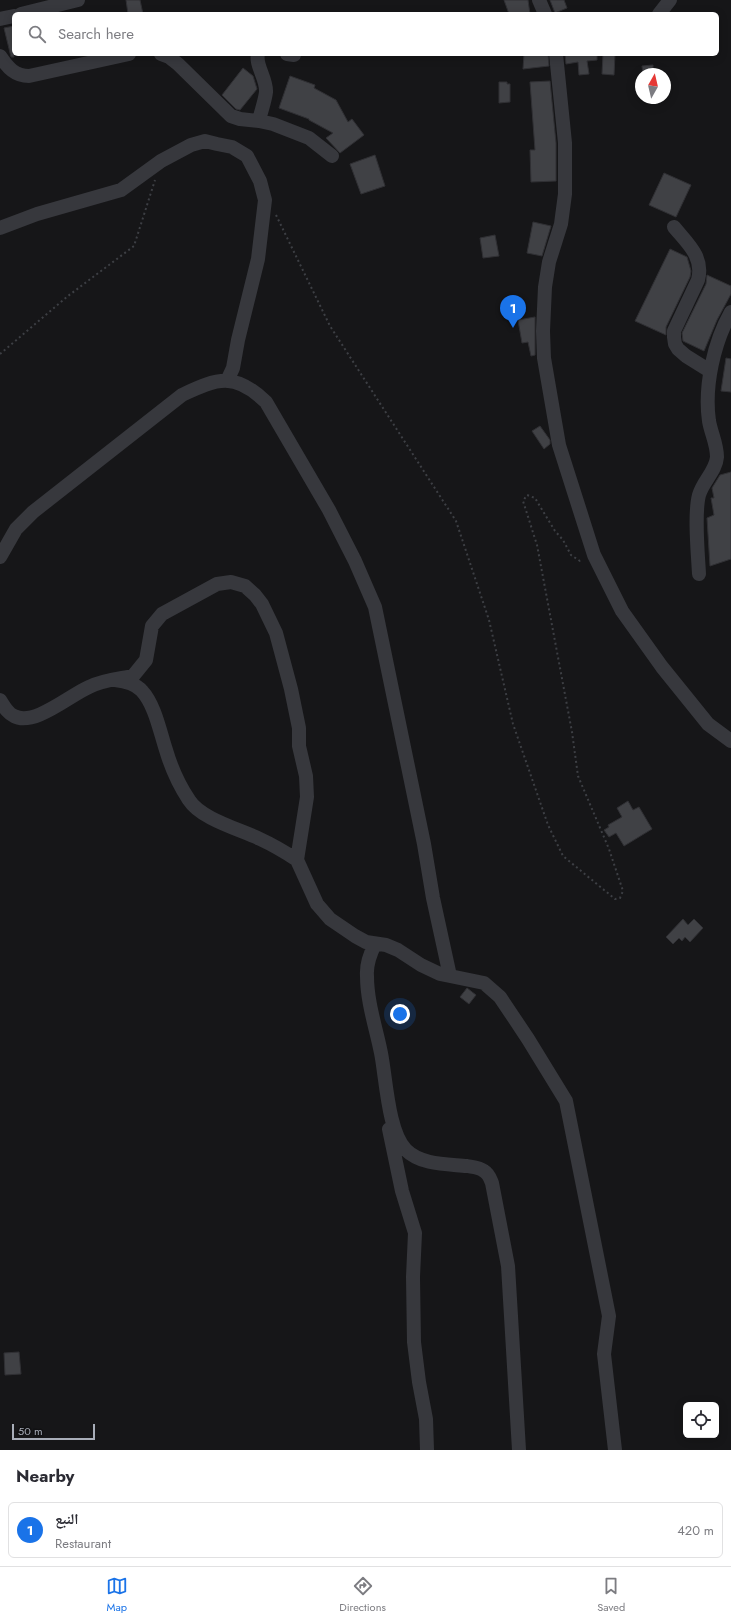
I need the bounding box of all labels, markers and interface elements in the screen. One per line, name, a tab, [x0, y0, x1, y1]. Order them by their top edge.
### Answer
search box	[12, 12, 719, 56]
icon: search	[26, 23, 48, 45]
text: Search here	[58, 23, 134, 45]
north arrow	[635, 68, 671, 104]
pin: 1	[500, 295, 526, 328]
your location	[390, 1004, 410, 1024]
map controls	[683, 1402, 719, 1438]
button: locate	[683, 1402, 719, 1438]
scale bar	[12, 1422, 95, 1441]
text: 50 m	[18, 1423, 43, 1439]
text: Nearby	[16, 1464, 74, 1488]
text: النبع	[55, 1508, 78, 1530]
text: 1	[27, 1521, 33, 1540]
text: 420 m	[677, 1521, 714, 1540]
text: Restaurant	[55, 1534, 111, 1553]
tab: Map	[106, 1575, 128, 1615]
tab: Directions	[339, 1575, 386, 1615]
tab: Saved	[597, 1575, 625, 1615]

